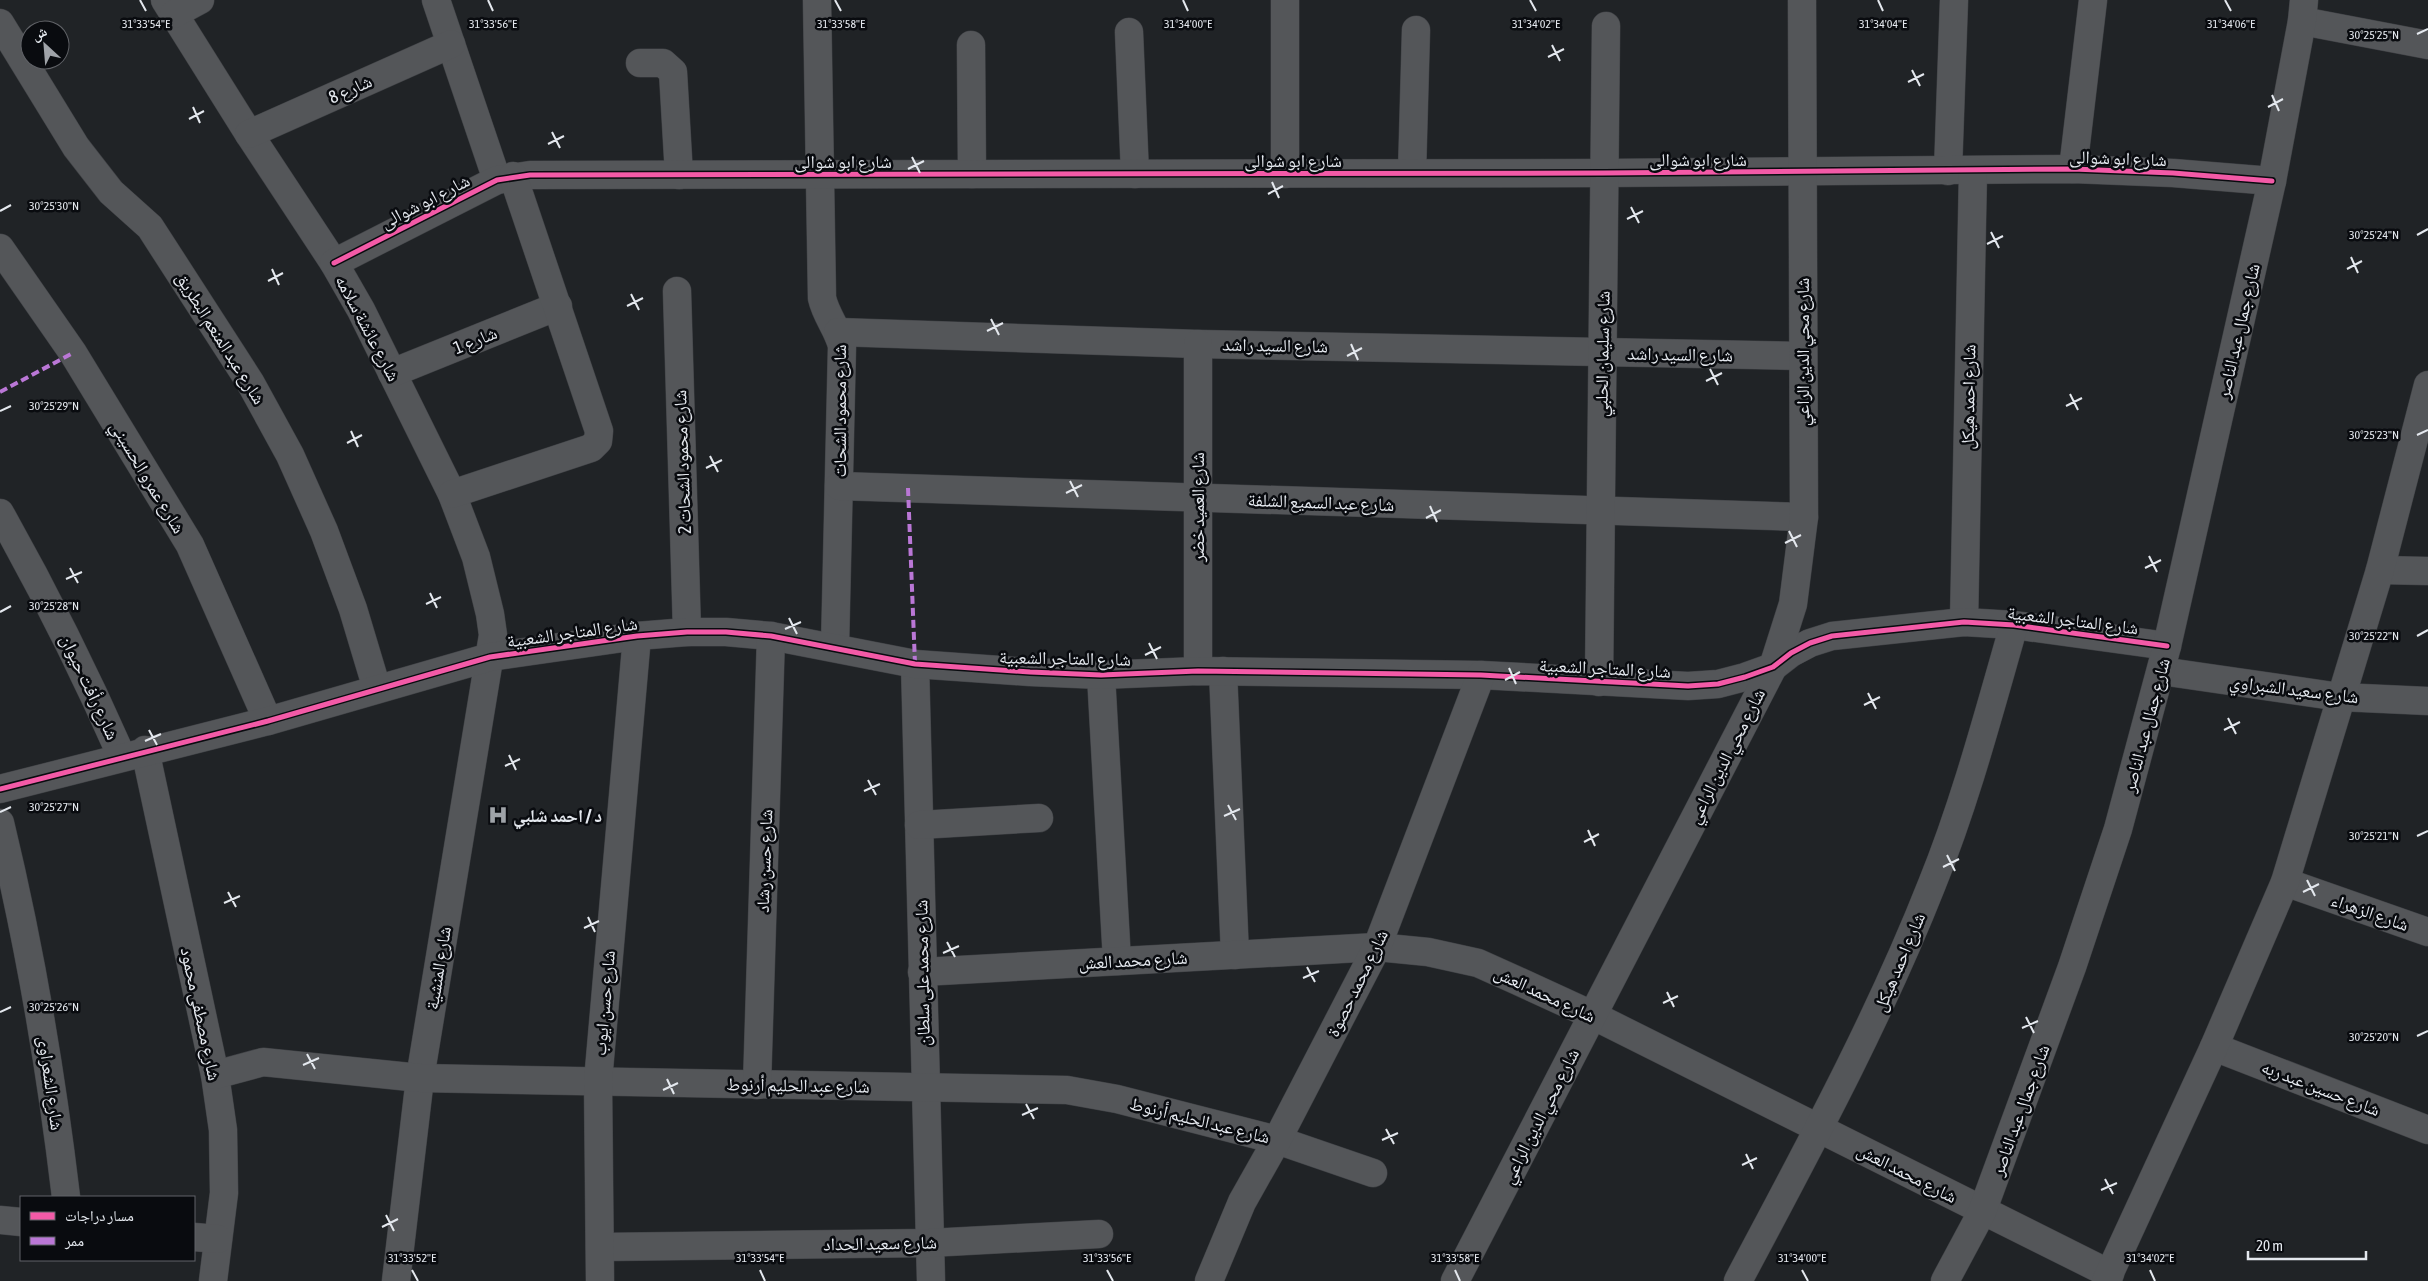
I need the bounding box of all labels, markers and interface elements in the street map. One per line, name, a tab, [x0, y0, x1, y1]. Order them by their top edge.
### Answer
text: 31°33'54"E	[122, 17, 170, 31]
text: 31°33'56"E	[469, 17, 517, 31]
text: 31°33'58"E	[817, 17, 865, 31]
text: 31°34'00"E	[1164, 17, 1212, 31]
text: 31°34'02"E	[1512, 17, 1560, 31]
text: 31°34'04"E	[1859, 17, 1907, 31]
text: 31°34'06"E	[2207, 17, 2255, 31]
north arrow	[20, 20, 70, 70]
text: ش	[29, 23, 50, 45]
text: 30°25'25"N	[2349, 28, 2399, 42]
street label: شارع 8	[325, 70, 375, 109]
street label: شارع ابو شوالى	[2069, 146, 2167, 171]
street label: شارع ابو شوالى	[1649, 149, 1747, 171]
street label: شارع ابو شوالى	[1244, 150, 1342, 172]
street label: شارع ابو شوالى	[794, 151, 892, 173]
street label: شارع ابو شوالى	[377, 170, 474, 233]
text: 30°25'30"N	[29, 199, 79, 213]
text: 30°25'24"N	[2349, 228, 2399, 242]
street label: شارع جمال عبد الناصر	[2212, 261, 2265, 402]
street label: شارع عبد المنعم البطريق	[170, 268, 270, 409]
street label: شارع عائشة سلامه	[330, 271, 405, 385]
street label: شارع محي الدين الراعي	[1792, 278, 1817, 426]
street label: شارع سليمان الحلبي	[1590, 291, 1618, 418]
street label: شارع 1	[450, 322, 500, 359]
street label: شارع السيد راشد	[1222, 334, 1328, 357]
street label: شارع السيد راشد	[1627, 343, 1733, 366]
street label: شارع محمود الشحات	[829, 344, 851, 478]
street label: شارع احمد هيكل	[1957, 344, 1980, 450]
street label: شارع محمود الشحات 2	[669, 390, 696, 534]
text: 30°25'29"N	[29, 399, 79, 413]
street label: شارع عمرو الحسيني	[102, 417, 190, 539]
text: 30°25'23"N	[2349, 428, 2399, 442]
street label: شارع العميد خضر	[1187, 452, 1209, 563]
street label: شارع عبد السميع الشلفة	[1247, 489, 1395, 517]
text: 30°25'28"N	[29, 599, 79, 613]
street label: شارع المتاجر الشعبية	[2006, 602, 2140, 639]
street label: شارع المتاجر الشعبية	[505, 612, 639, 653]
text: 30°25'22"N	[2349, 629, 2399, 643]
street label: شارع رأفت حيوان	[56, 631, 124, 743]
street label: شارع المتاجر الشعبية	[999, 646, 1131, 671]
street label: شارع المتاجر الشعبية	[1539, 654, 1671, 683]
street label: شارع جمال عبد الناصر	[2118, 656, 2175, 796]
street label: شارع سعيد الشبراوي	[2228, 671, 2360, 712]
street label: شارع محي الدين الراعي	[1683, 685, 1773, 829]
text: 30°25'27"N	[29, 800, 79, 814]
hospital icon: د / احمد شلبي	[487, 804, 509, 826]
place label: د / احمد شلبي	[513, 805, 602, 830]
street label: شارع حسن رشاد	[752, 809, 777, 913]
text: 30°25'21"N	[2349, 829, 2399, 843]
street label: شارع الزهراء	[2328, 889, 2412, 936]
street label: شارع محمد على سلطان	[910, 900, 935, 1046]
street label: شارع احمد هيكل	[1869, 909, 1930, 1015]
street label: شارع المنشية	[421, 925, 456, 1011]
street label: شارع محمد حصوة	[1322, 926, 1393, 1040]
street label: شارع مصطفى محمود	[176, 946, 225, 1083]
street label: شارع محمد العش	[1078, 947, 1188, 974]
street label: شارع حسن ايوب	[589, 949, 620, 1057]
street label: شارع محمد العش	[1491, 961, 1599, 1027]
text: 30°25'26"N	[29, 1000, 79, 1014]
text: 30°25'20"N	[2349, 1030, 2399, 1044]
street label: شارع الشعراوى	[33, 1034, 68, 1132]
street label: شارع جمال عبد الناصر	[1986, 1042, 2054, 1180]
street label: شارع محي الدين الراعي	[1497, 1045, 1587, 1189]
street label: شارع حسين عبد ربه	[2259, 1056, 2383, 1121]
street label: شارع عبد الحليم أرنوط	[726, 1073, 870, 1099]
street label: شارع عبد الحليم أرنوط	[1127, 1092, 1272, 1149]
street label: شارع محمد العش	[1853, 1139, 1960, 1208]
legend	[20, 1196, 195, 1261]
text: مسار دراجات	[65, 1207, 134, 1225]
scale bar	[2248, 1228, 2366, 1260]
text: ممر	[64, 1232, 84, 1250]
street label: شارع سعيد الحداد	[823, 1232, 937, 1255]
text: 20 m	[2256, 1237, 2283, 1254]
text: 31°33'52"E	[388, 1251, 436, 1265]
text: 31°33'54"E	[736, 1251, 784, 1265]
text: 31°33'56"E	[1083, 1251, 1131, 1265]
text: 31°33'58"E	[1431, 1251, 1479, 1265]
text: 31°34'00"E	[1778, 1251, 1826, 1265]
text: 31°34'02"E	[2126, 1251, 2174, 1265]

